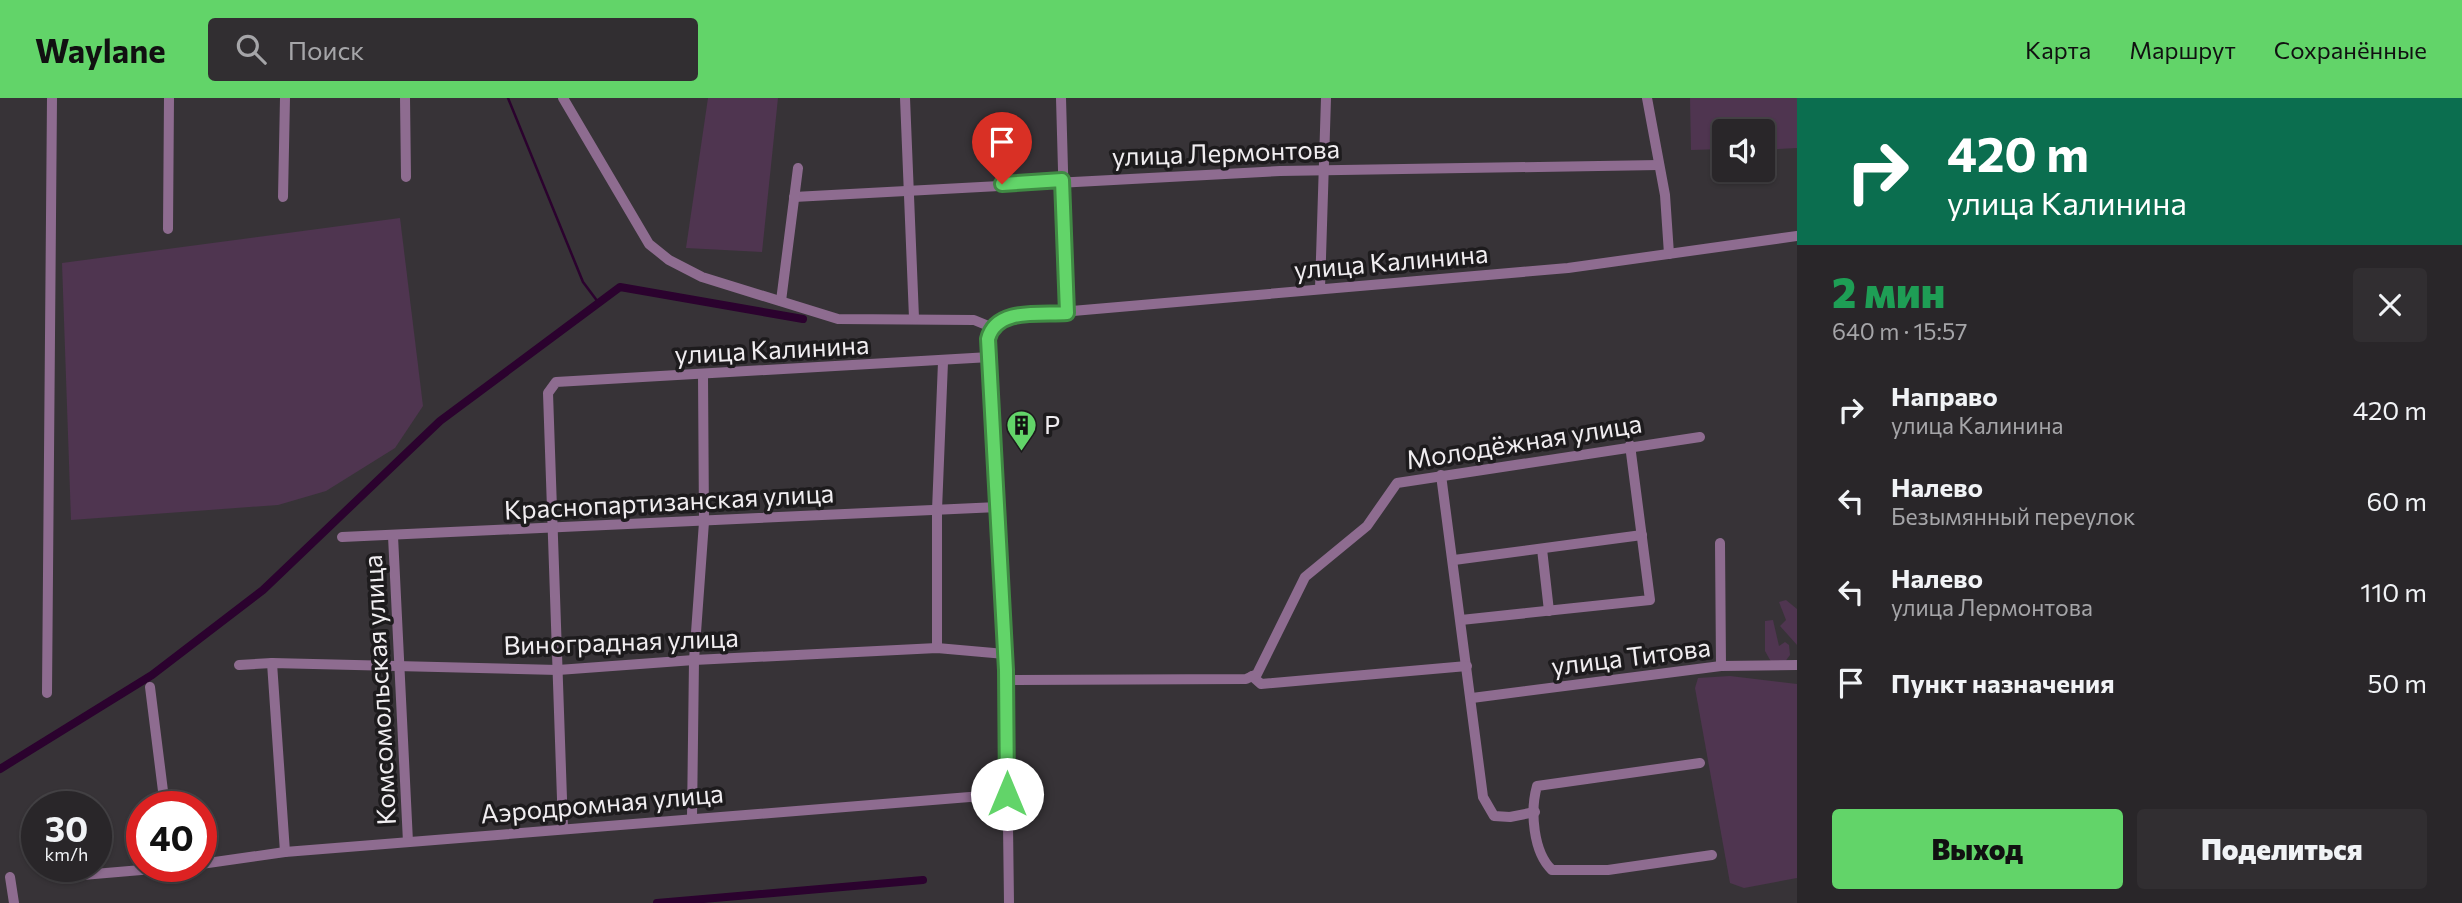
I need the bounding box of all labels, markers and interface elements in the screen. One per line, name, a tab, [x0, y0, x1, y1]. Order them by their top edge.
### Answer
search box	[208, 18, 698, 81]
text: Waylane	[35, 29, 166, 70]
icon: search	[232, 30, 270, 68]
text: Поиск	[288, 34, 364, 65]
text: Карта	[2025, 35, 2091, 64]
text: Маршрут	[2129, 35, 2236, 64]
text: Сохранённые	[2274, 35, 2427, 64]
pin	[972, 112, 1032, 184]
map controls	[1712, 119, 1775, 182]
button: sound	[1712, 119, 1775, 182]
text: 420 m	[1947, 122, 2089, 182]
icon: arrive	[983, 123, 1021, 161]
icon: right	[1832, 126, 1923, 217]
street label: улица Лермонтова	[1111, 132, 1341, 171]
text: улица Калинина	[1947, 182, 2187, 222]
street label: улица Калинина	[1292, 237, 1489, 284]
text: 2 мин	[1832, 265, 1945, 317]
button: close	[2353, 268, 2427, 342]
text: 640 m · 15:57	[1832, 317, 1967, 345]
street label: улица Калинина	[674, 328, 870, 369]
text: Направо	[1891, 380, 1998, 411]
icon: right	[1832, 391, 1870, 429]
text: 420 m	[2353, 394, 2427, 425]
street label: Молодёжная улица	[1404, 407, 1644, 474]
building icon: Р	[1004, 408, 1038, 452]
place label: Р	[1044, 408, 1060, 439]
text: улица Калинина	[1891, 411, 2063, 439]
text: Налево	[1891, 471, 1983, 502]
street label: Краснопартизанская улица	[503, 476, 835, 525]
icon: left	[1832, 482, 1870, 520]
text: 60 m	[2367, 485, 2427, 516]
text: Безымянный переулок	[1891, 502, 2135, 530]
street label: Комсомольская улица	[356, 554, 401, 826]
text: Налево	[1891, 562, 1983, 593]
icon: left	[1832, 573, 1870, 611]
text: 110 m	[2360, 576, 2427, 607]
text: улица Лермонтова	[1891, 593, 2093, 621]
street label: Виноградная улица	[503, 621, 739, 660]
street label: улица Титова	[1549, 630, 1712, 681]
icon: arrive	[1832, 664, 1870, 702]
text: Пункт назначения	[1891, 667, 2115, 698]
text: 50 m	[2367, 667, 2427, 698]
position arrow	[970, 757, 1044, 831]
street label: Аэродромная улица	[479, 776, 725, 829]
speed limit sign: 40	[126, 791, 217, 882]
text: 30	[45, 806, 88, 849]
button: Выход	[1832, 809, 2123, 889]
button: Поделиться	[2137, 809, 2427, 889]
text: km/h	[45, 843, 88, 865]

